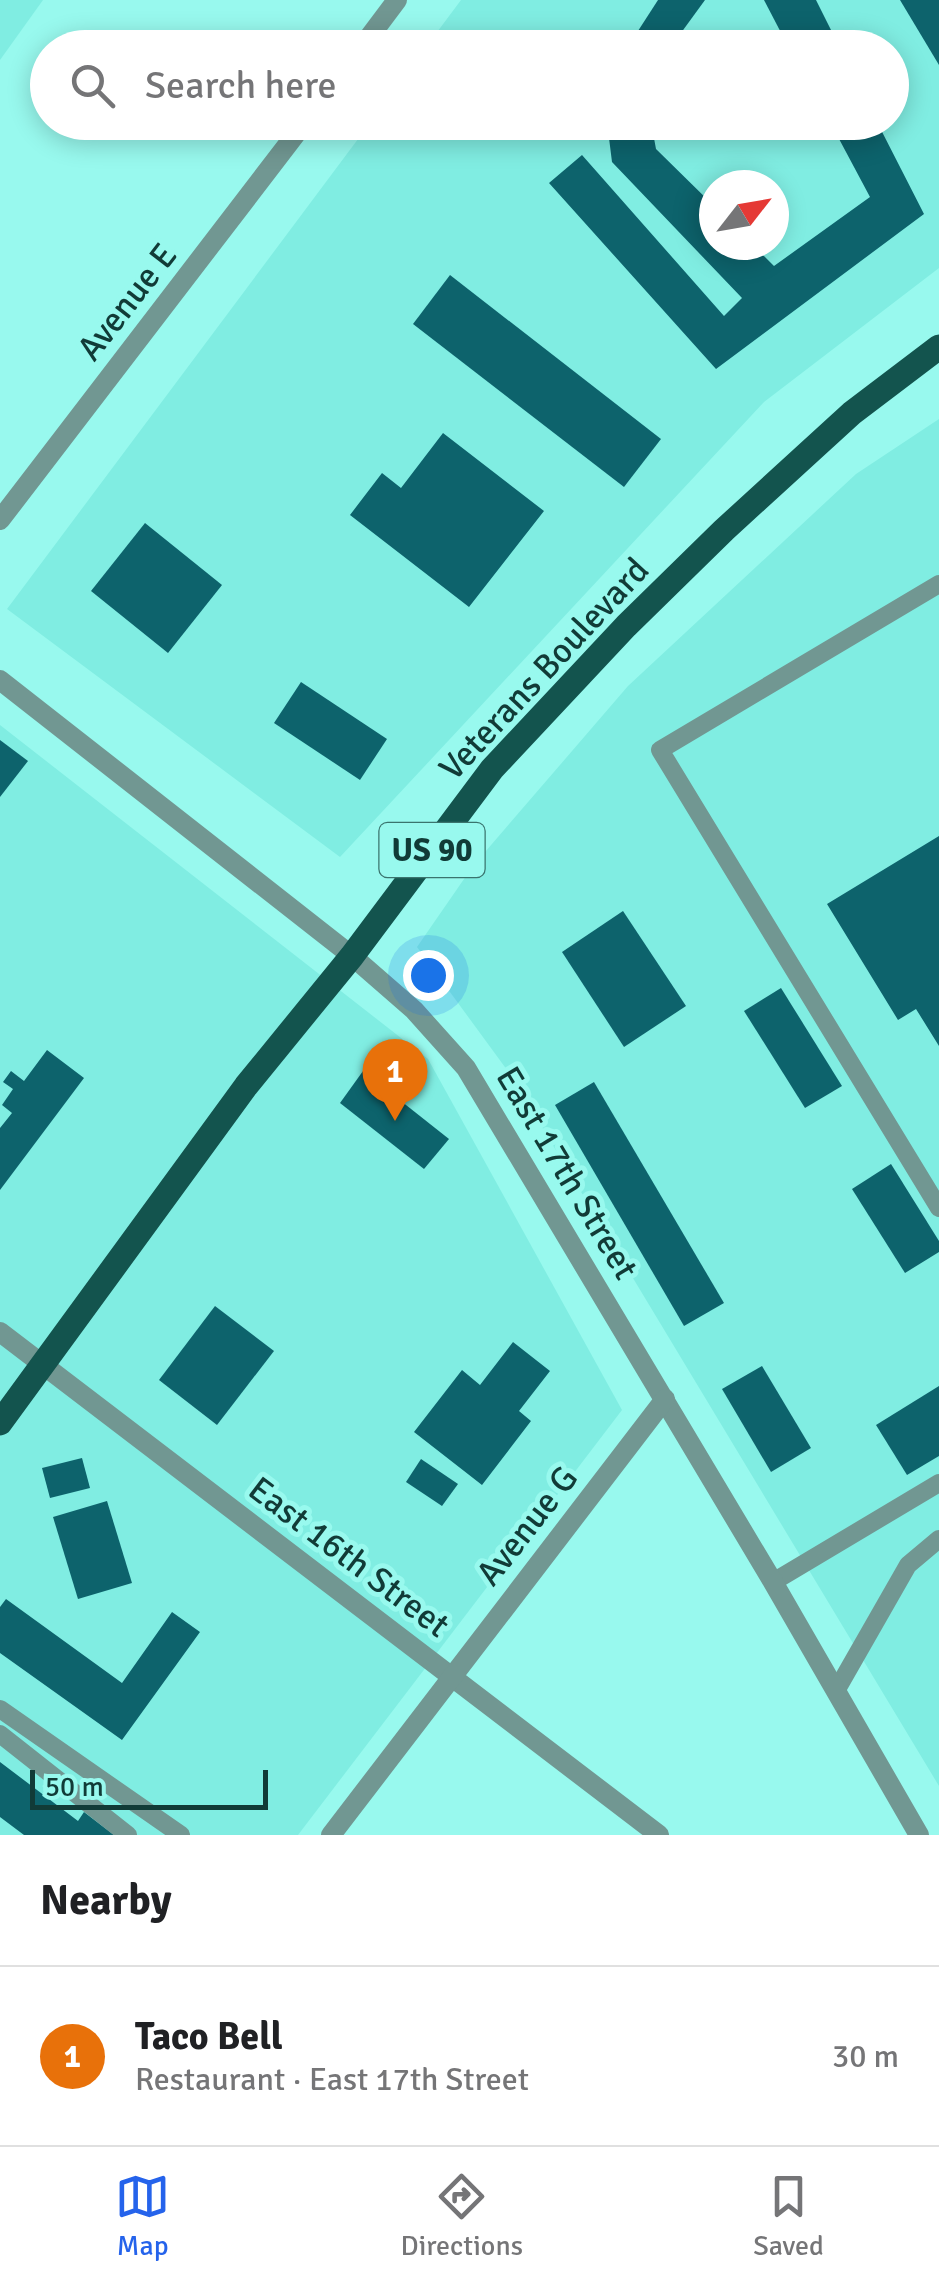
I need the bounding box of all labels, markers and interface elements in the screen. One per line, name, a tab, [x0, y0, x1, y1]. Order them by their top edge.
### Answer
search box	[30, 30, 909, 140]
icon: search	[65, 58, 120, 113]
text: Search here	[145, 62, 337, 109]
north arrow	[699, 170, 789, 260]
street label: Avenue E	[68, 235, 186, 369]
street label: Veterans Boulevard	[430, 549, 658, 789]
road number: US 90	[380, 823, 484, 877]
your location	[403, 950, 454, 1001]
pin: 1	[362, 1038, 428, 1121]
street label: East 17th Street	[487, 1059, 647, 1287]
street label: Avenue G	[467, 1458, 587, 1594]
street label: East 16th Street	[240, 1467, 458, 1647]
scale bar	[30, 1765, 268, 1810]
text: 50 m	[45, 1770, 104, 1804]
text: Nearby	[40, 1875, 172, 1926]
text: Taco Bell	[135, 2013, 283, 2060]
text: 1	[64, 2037, 81, 2076]
text: 30 m	[832, 2037, 899, 2076]
text: Restaurant · East 17th Street	[135, 2060, 529, 2099]
tab: Map	[115, 2169, 170, 2263]
tab: Directions	[401, 2169, 523, 2263]
tab: Saved	[753, 2169, 824, 2263]

